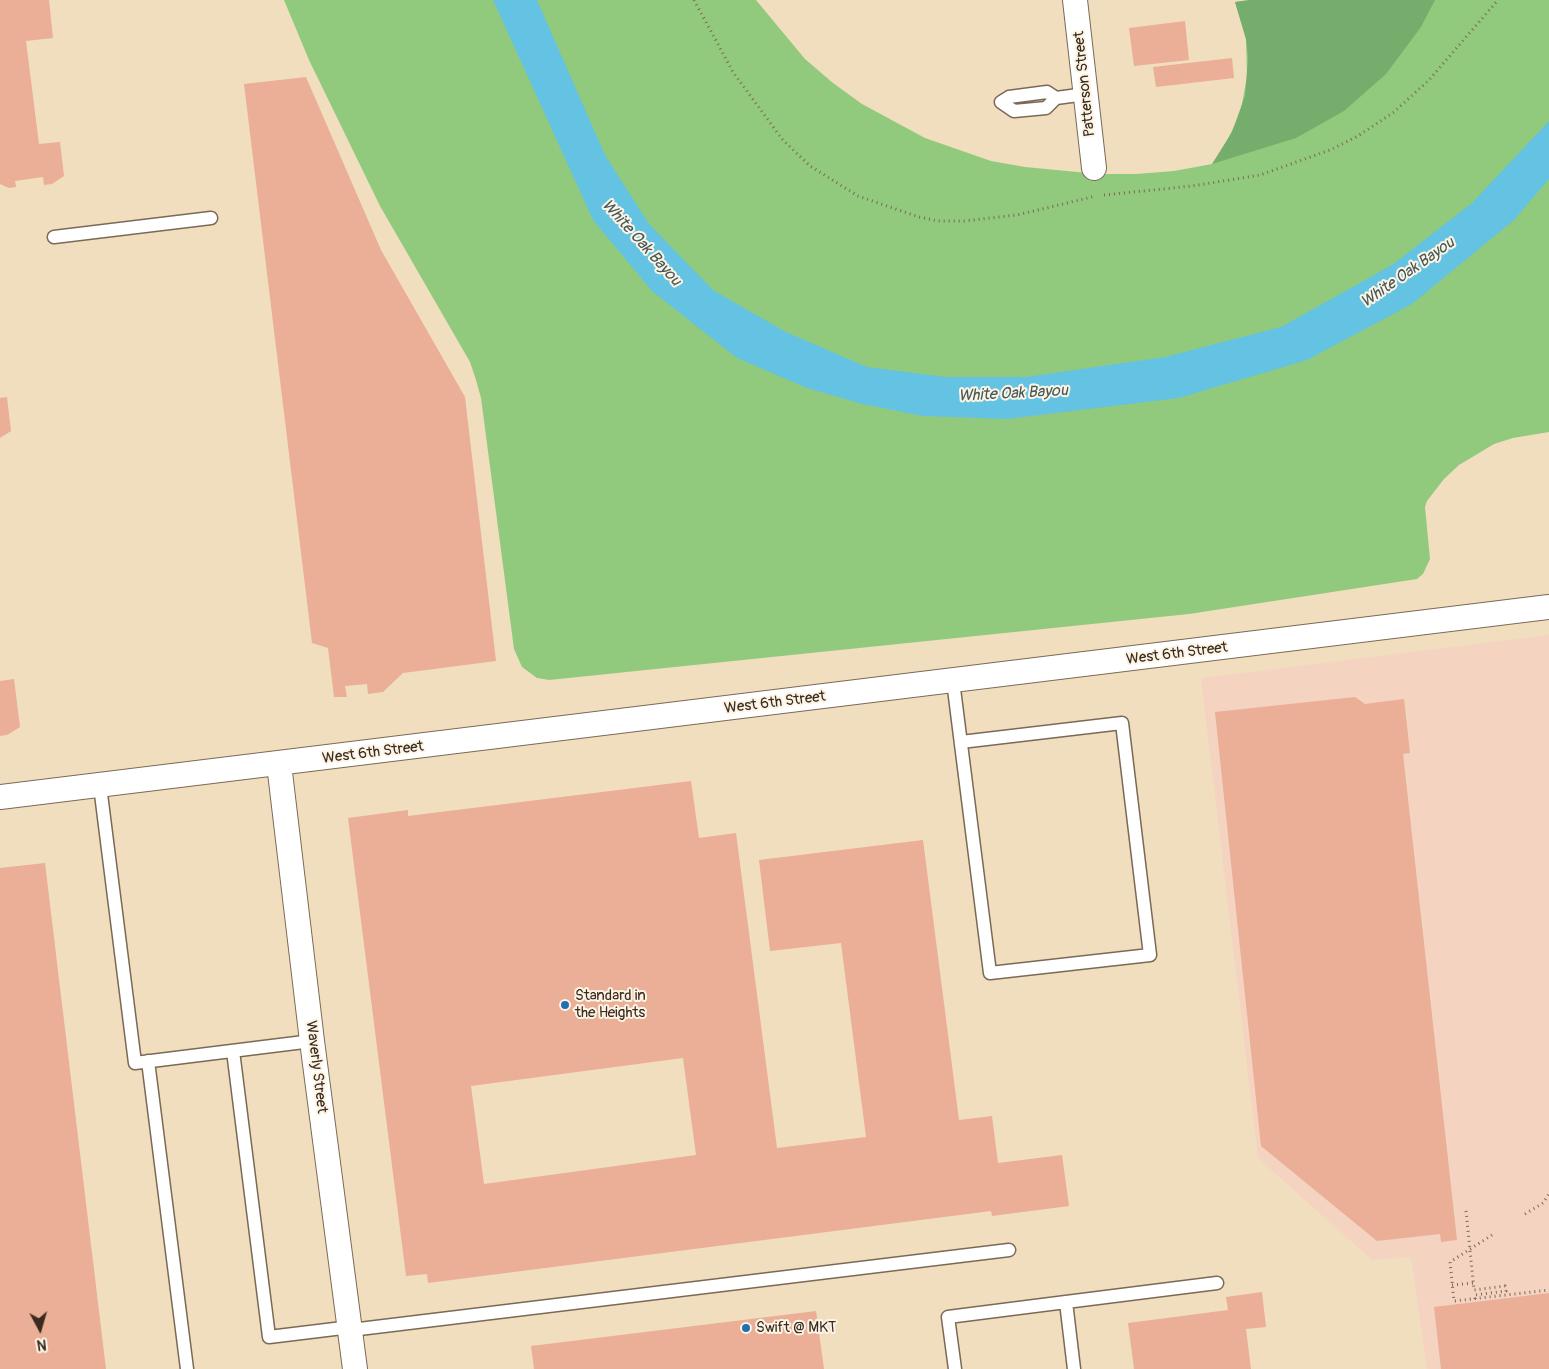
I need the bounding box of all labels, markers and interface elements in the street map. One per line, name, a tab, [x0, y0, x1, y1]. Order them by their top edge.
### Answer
street label: Patterson Street	[1071, 30, 1099, 138]
water label: White Oak Bayou	[597, 196, 685, 290]
water label: White Oak Bayou	[1358, 234, 1458, 312]
water label: White Oak Bayou	[958, 382, 1068, 406]
street label: West 6th Street	[1125, 639, 1229, 669]
street label: West 6th Street	[723, 688, 827, 718]
street label: West 6th Street	[321, 738, 425, 768]
place label: Standard in the Heights	[575, 987, 646, 1022]
marker: Standard in the Heights	[559, 999, 571, 1011]
street label: Waverly Street	[301, 1020, 331, 1114]
north arrow	[15, 1304, 65, 1354]
place label: Swift @ MKT	[756, 1319, 836, 1337]
marker: Swift @ MKT	[740, 1322, 752, 1334]
text: N	[36, 1335, 47, 1353]

